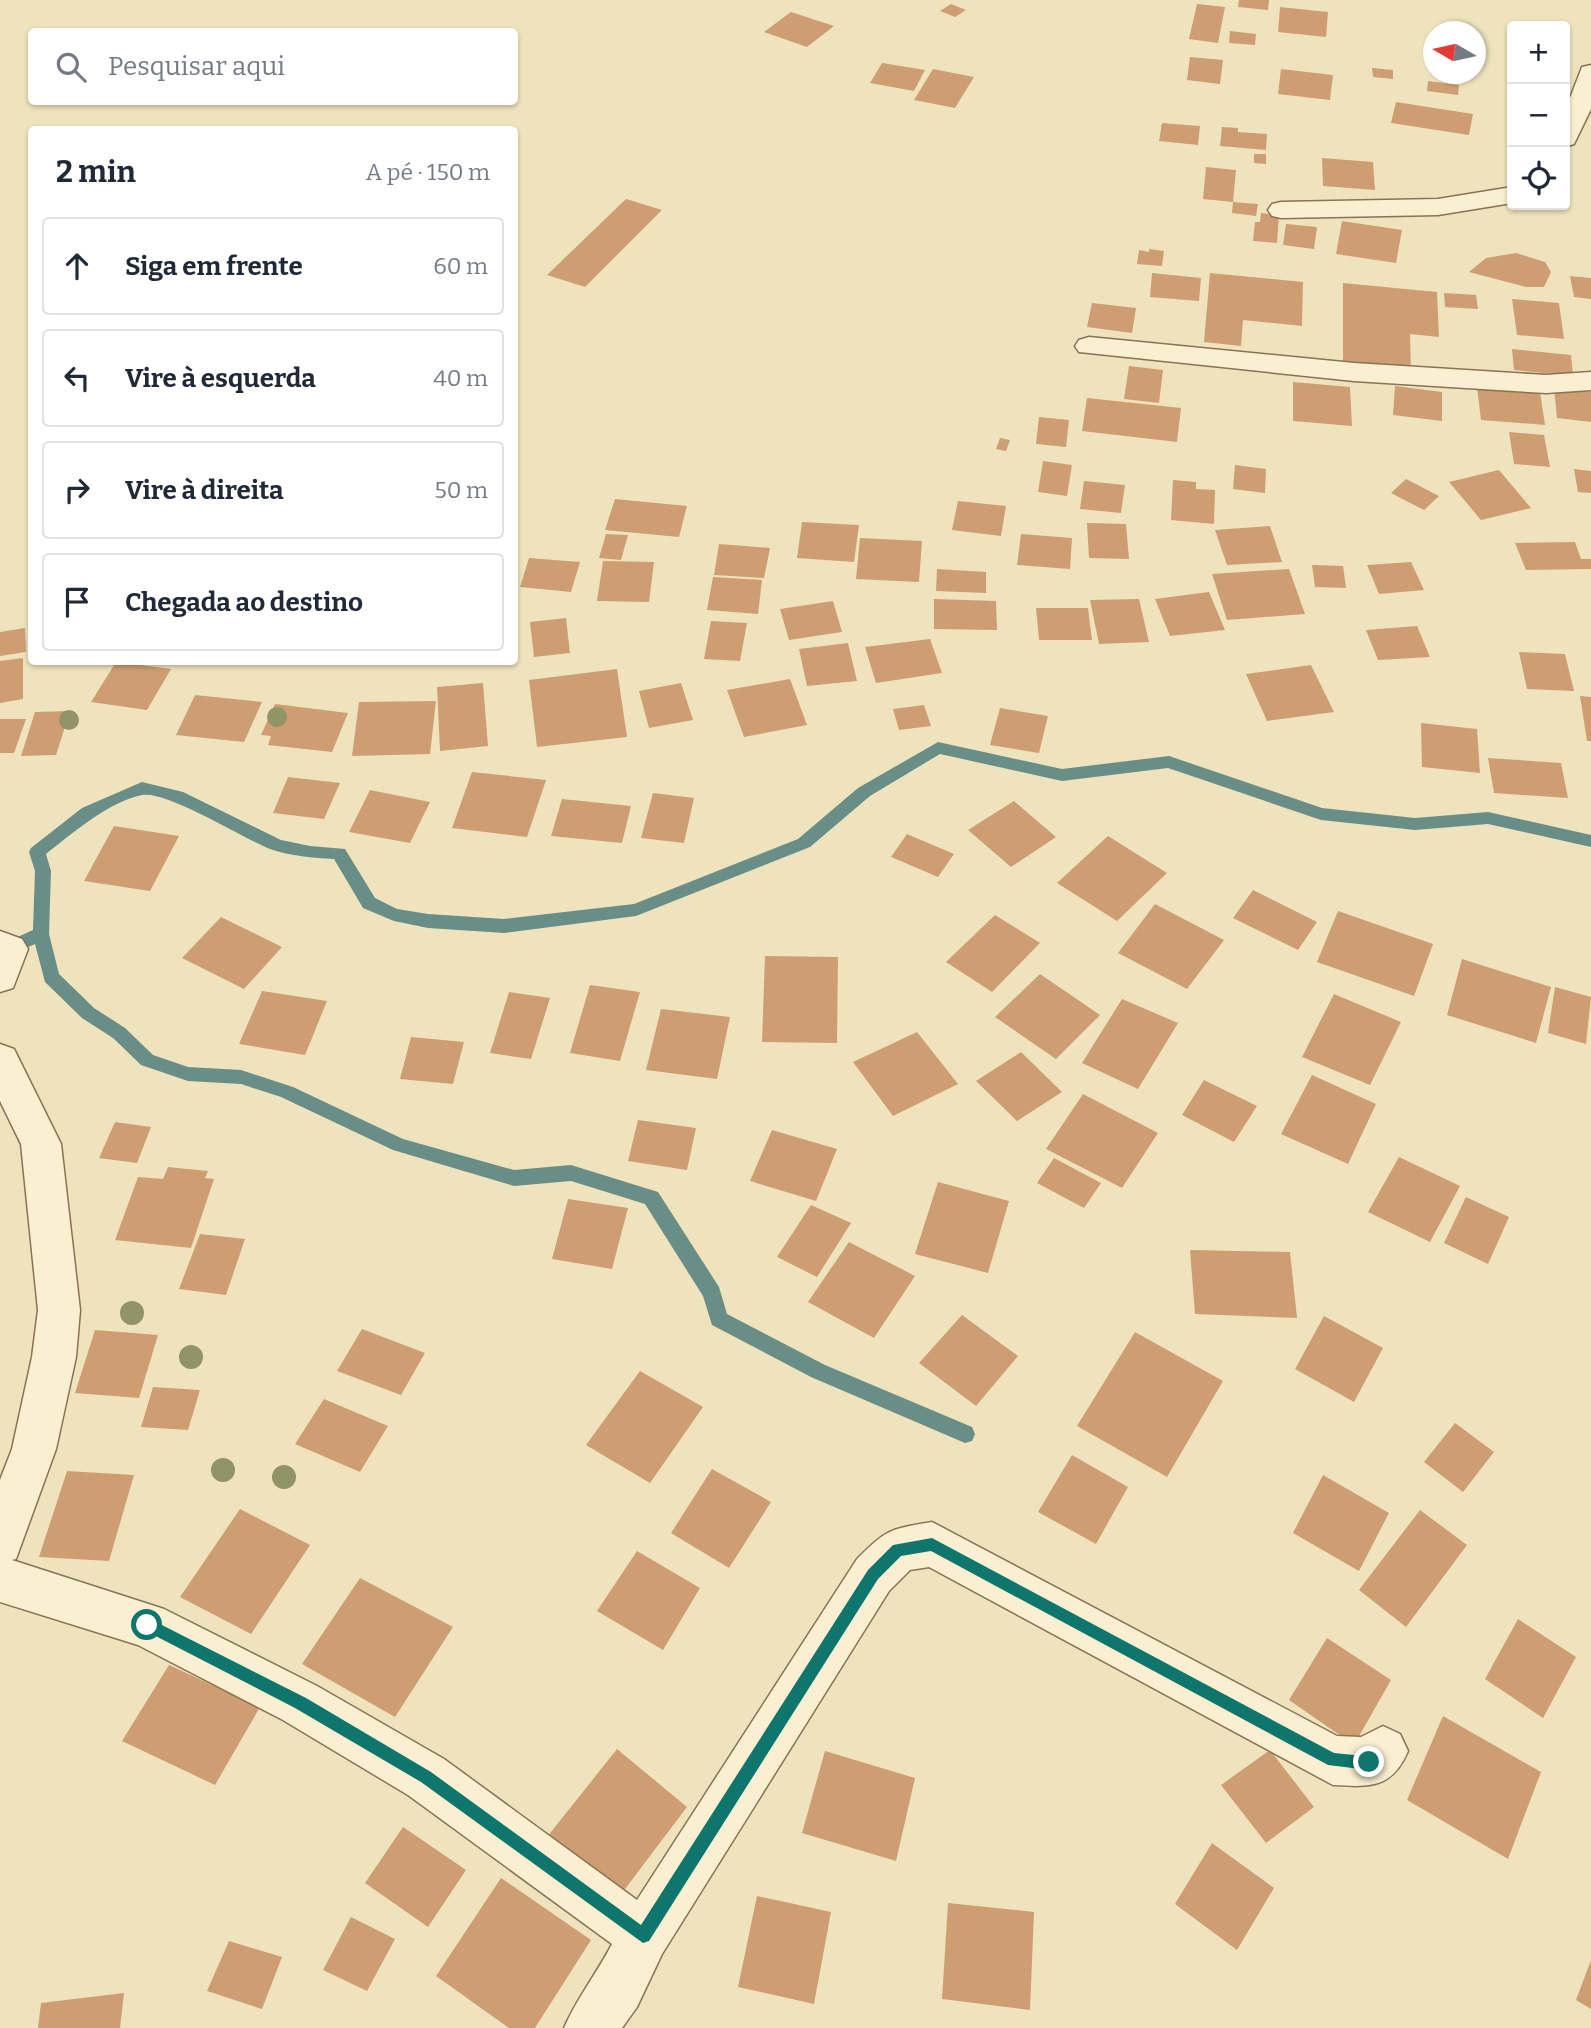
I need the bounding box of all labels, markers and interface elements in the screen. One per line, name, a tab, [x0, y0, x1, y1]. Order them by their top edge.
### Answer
north arrow	[1423, 21, 1486, 84]
map controls	[1507, 21, 1570, 210]
button: +	[1507, 21, 1570, 84]
search box	[28, 28, 518, 105]
icon: search	[52, 48, 90, 86]
text: Pesquisar aqui	[108, 51, 285, 82]
button: −	[1507, 84, 1570, 147]
button: locate	[1507, 147, 1570, 210]
text: 2 min	[56, 154, 136, 190]
text: A pé · 150 m	[366, 158, 490, 186]
icon: ahead	[58, 247, 96, 285]
text: Siga em frente	[125, 251, 303, 282]
text: 60 m	[433, 252, 488, 280]
icon: left	[58, 359, 96, 397]
text: Vire à esquerda	[125, 363, 316, 394]
text: 40 m	[433, 364, 488, 392]
icon: right	[58, 471, 96, 509]
text: Vire à direita	[125, 475, 284, 506]
text: 50 m	[434, 476, 488, 504]
icon: arrive	[58, 583, 96, 621]
text: Chegada ao destino	[125, 587, 363, 618]
route start	[131, 1609, 162, 1640]
route end	[1353, 1746, 1384, 1777]

